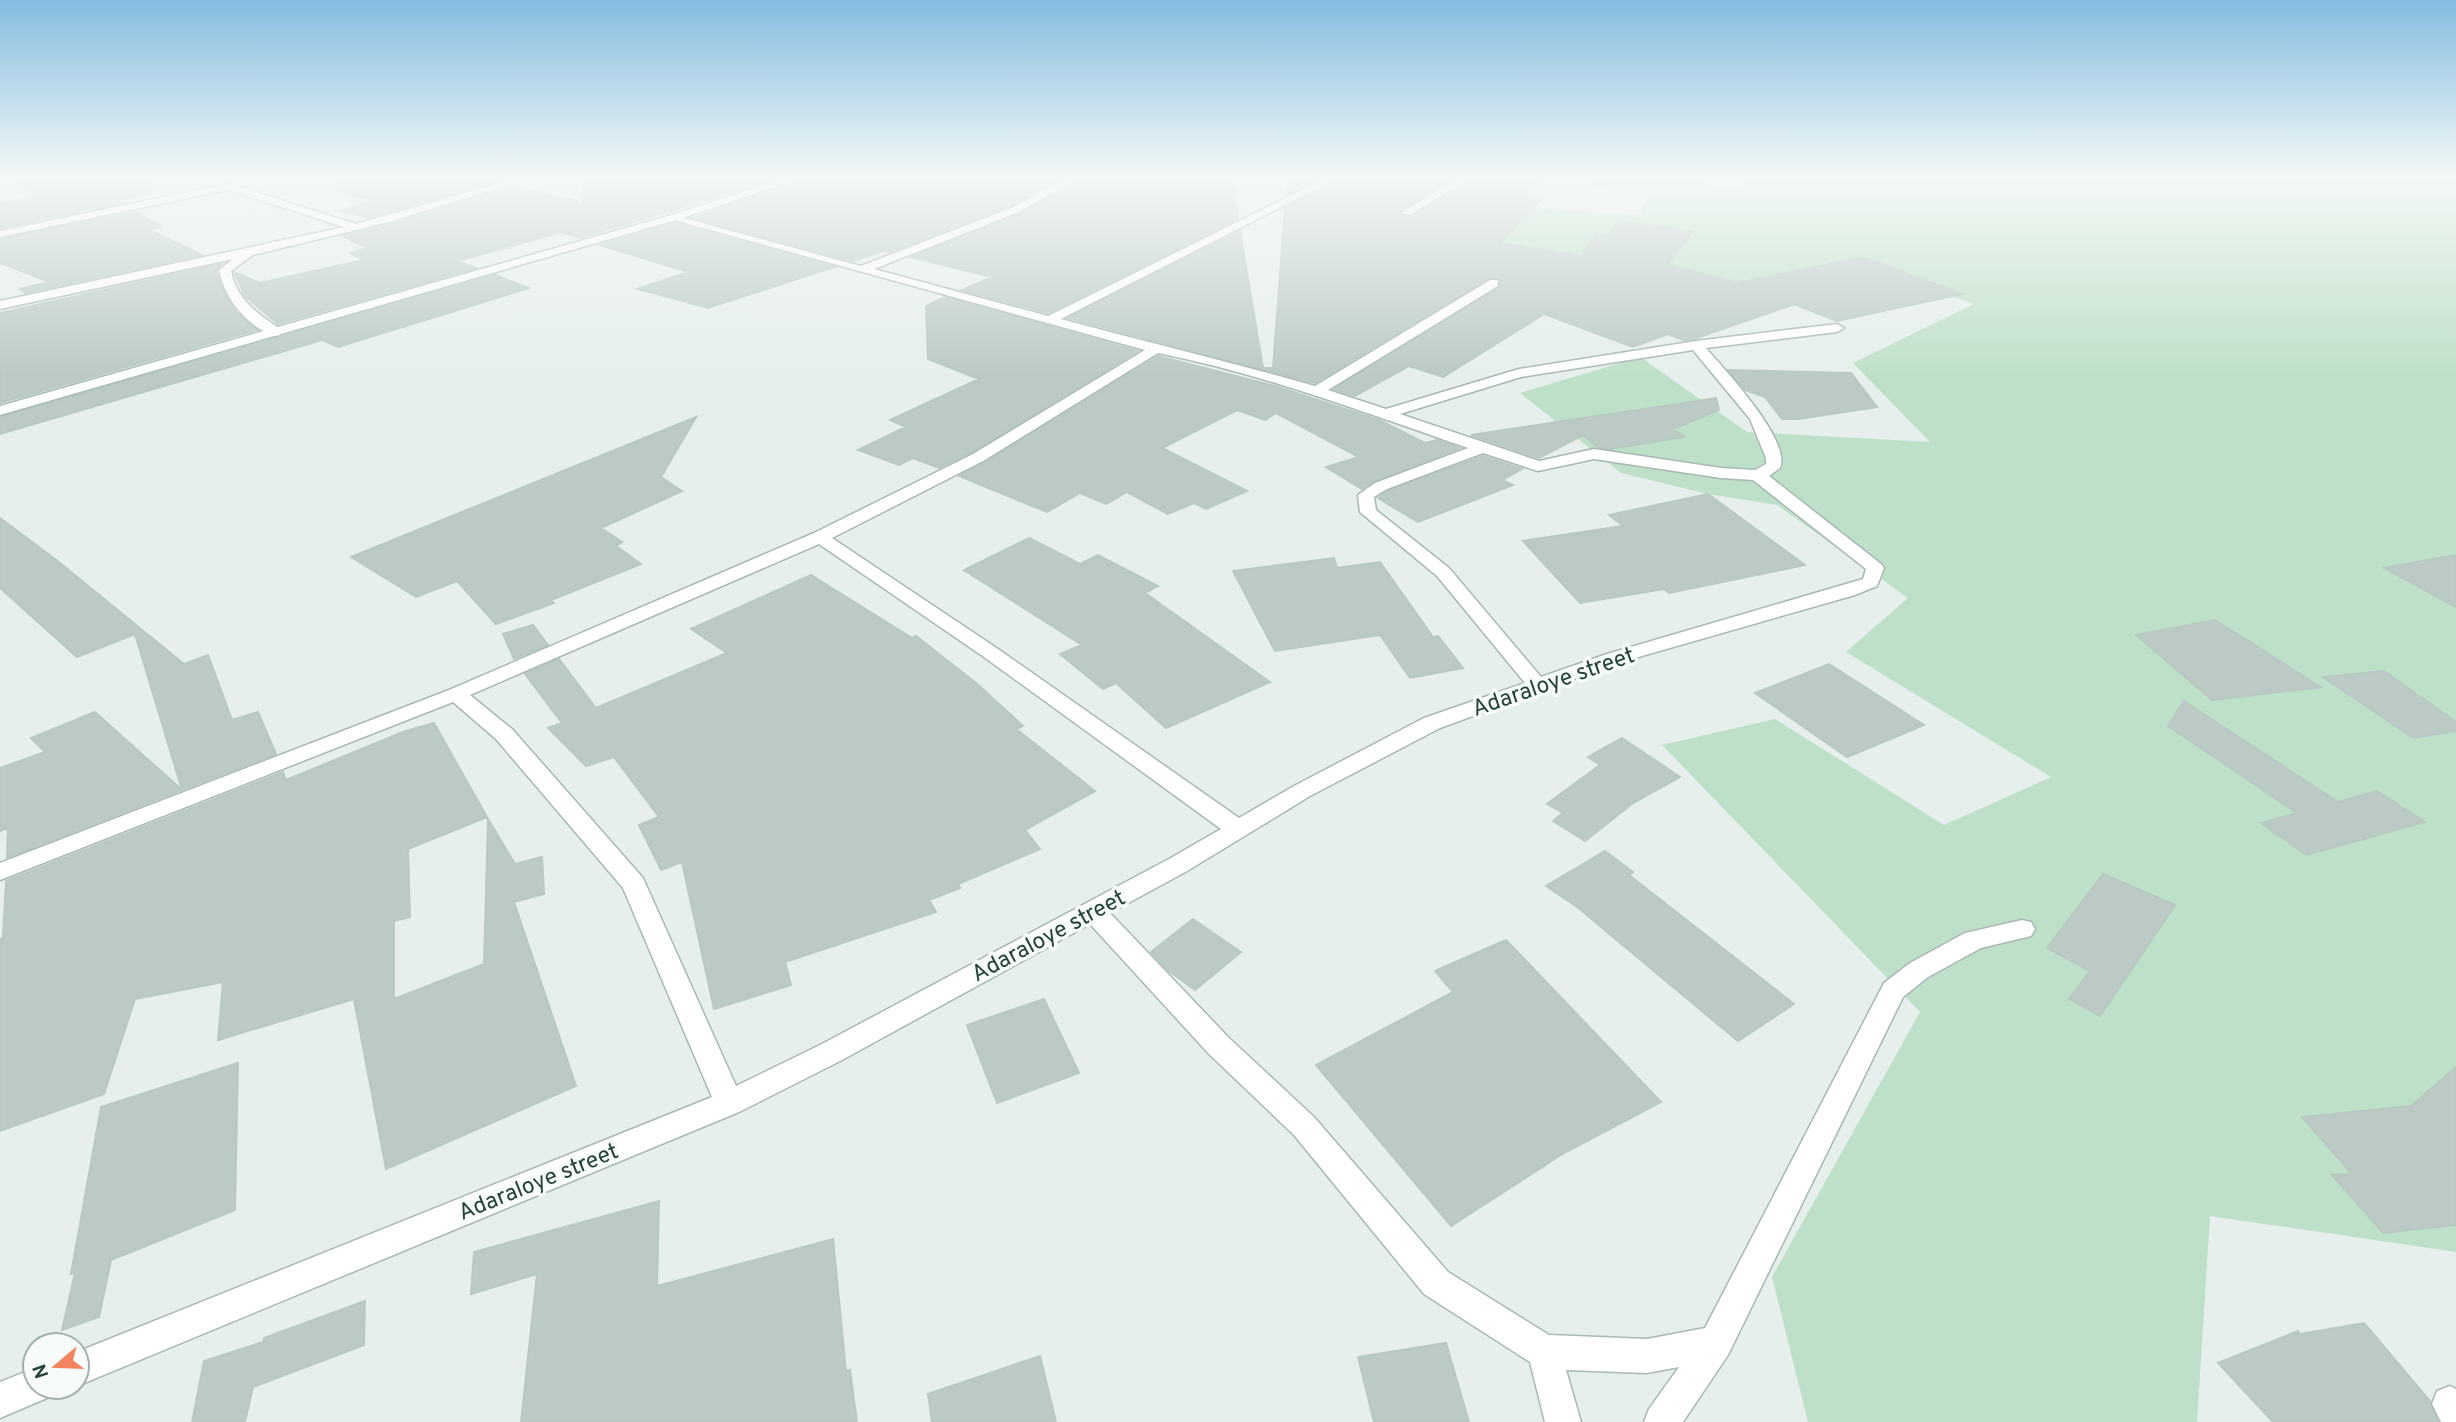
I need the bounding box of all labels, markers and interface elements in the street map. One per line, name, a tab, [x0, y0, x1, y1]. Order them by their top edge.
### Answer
street label: Adaraloye street	[1469, 642, 1639, 725]
street label: Adaraloye street	[967, 884, 1131, 990]
street label: Adaraloye street	[455, 1138, 623, 1229]
north arrow	[21, 1331, 91, 1401]
text: N	[28, 1361, 55, 1381]

